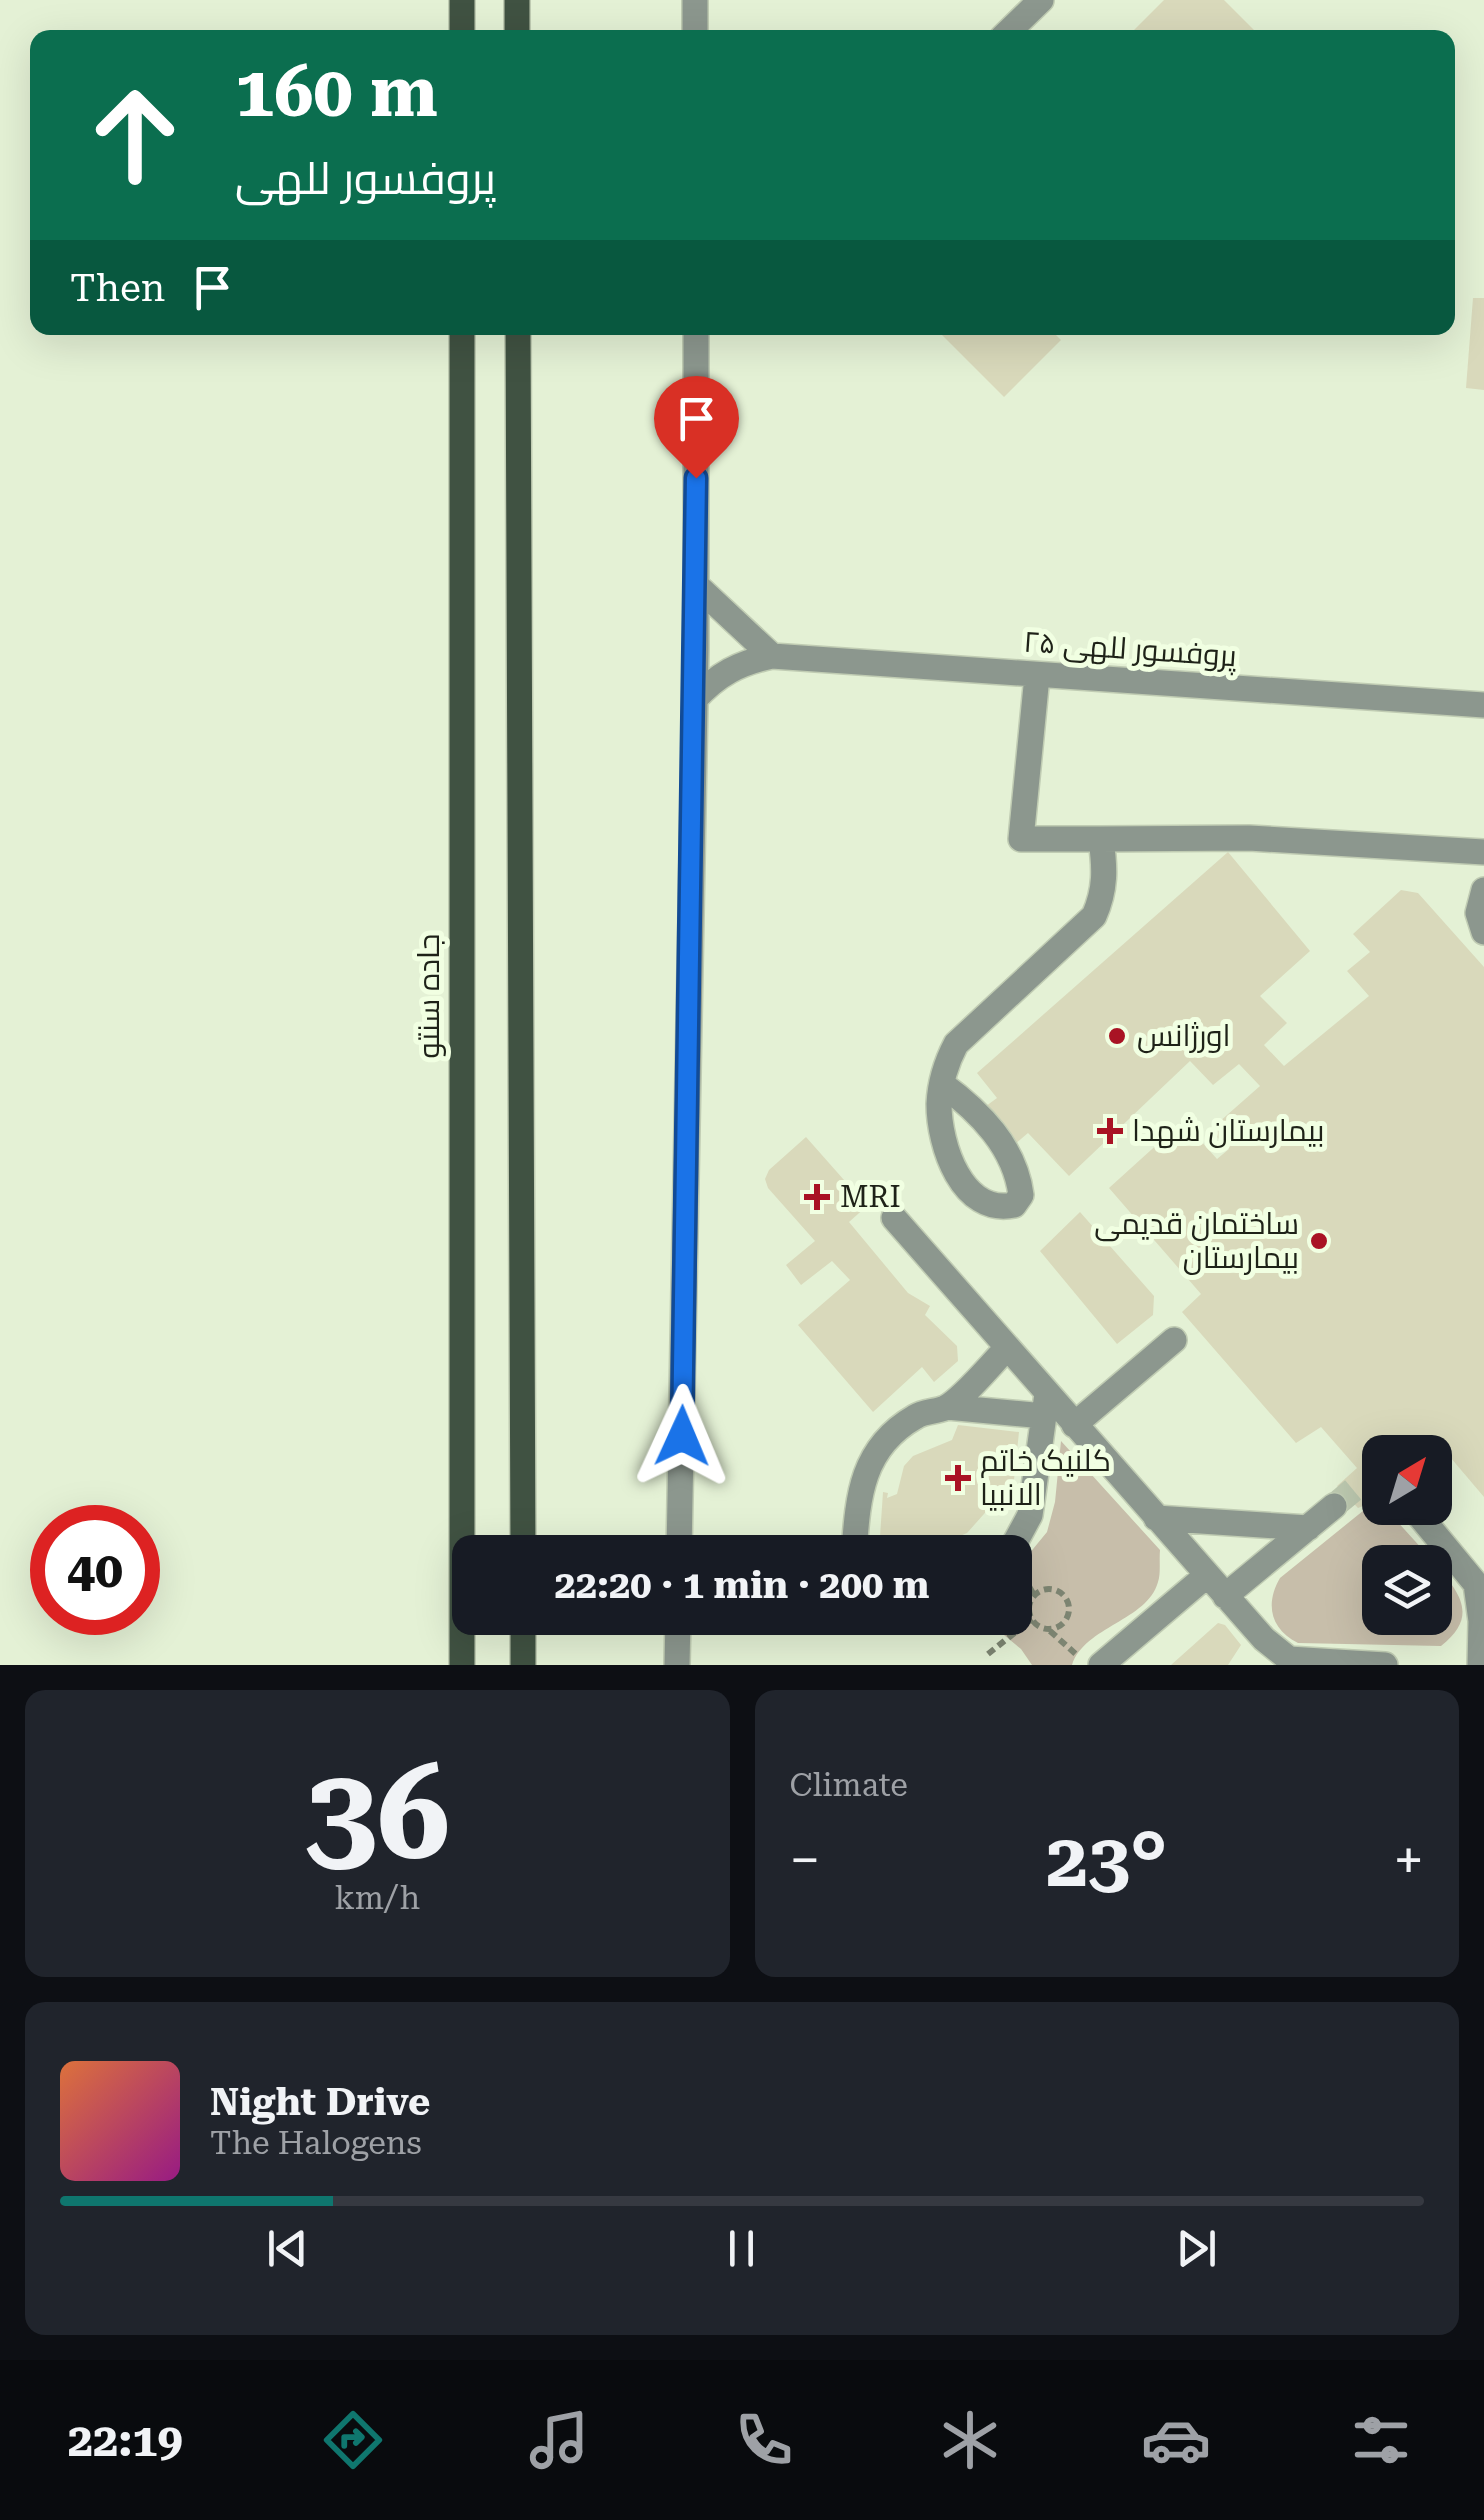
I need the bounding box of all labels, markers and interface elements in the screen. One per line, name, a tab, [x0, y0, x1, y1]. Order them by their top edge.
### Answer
text: 160 m	[235, 51, 438, 133]
icon: ahead	[70, 70, 200, 200]
text: پروفسور للهی	[235, 152, 496, 205]
icon: arrive	[185, 260, 240, 315]
text: Then	[70, 266, 165, 310]
pin	[654, 376, 739, 479]
icon: arrive	[669, 391, 724, 446]
street label: پروفسور للهی ۲۵	[1022, 624, 1238, 675]
street label: جاده سنتو	[411, 934, 446, 1058]
place label: اورژانس	[1137, 1018, 1231, 1054]
marker: اورژانس	[1106, 1025, 1128, 1047]
place label: بیمارستان شهدا	[1132, 1113, 1325, 1149]
marker: بیمارستان شهدا	[1097, 1118, 1123, 1144]
place label: MRI	[840, 1179, 901, 1214]
marker: MRI	[804, 1184, 830, 1210]
place label: ساختمان قدیمی بیمارستان	[1094, 1206, 1299, 1275]
marker: ساختمان قدیمی بیمارستان	[1308, 1230, 1330, 1252]
position arrow	[630, 1384, 734, 1488]
north arrow	[1362, 1435, 1452, 1525]
map controls	[1362, 1435, 1452, 1635]
place label: کلنیک خاتم الانبیا	[980, 1443, 1111, 1512]
marker: کلنیک خاتم الانبیا	[945, 1465, 971, 1491]
speed limit sign: 40	[30, 1505, 160, 1635]
button: layers	[1362, 1545, 1452, 1635]
text: 22:20 · 1 min · 200 m	[555, 1563, 929, 1607]
text: 36	[304, 1737, 450, 1890]
text: Climate	[790, 1766, 908, 1804]
text: 23°	[1046, 1816, 1167, 1904]
text: −	[790, 1828, 820, 1892]
text: +	[1393, 1828, 1424, 1892]
text: km/h	[334, 1879, 420, 1917]
text: Night Drive	[210, 2080, 430, 2124]
text: The Halogens	[210, 2124, 422, 2162]
icon: previous	[260, 2221, 315, 2276]
icon: pause	[714, 2221, 769, 2276]
icon: next	[1169, 2221, 1224, 2276]
icon: directions	[318, 2405, 388, 2475]
icon: music	[524, 2405, 594, 2475]
icon: phone	[729, 2405, 799, 2475]
icon: climate	[935, 2405, 1005, 2475]
icon: car	[1141, 2405, 1211, 2475]
icon: filters	[1346, 2405, 1416, 2475]
text: 22:19	[68, 2414, 183, 2467]

